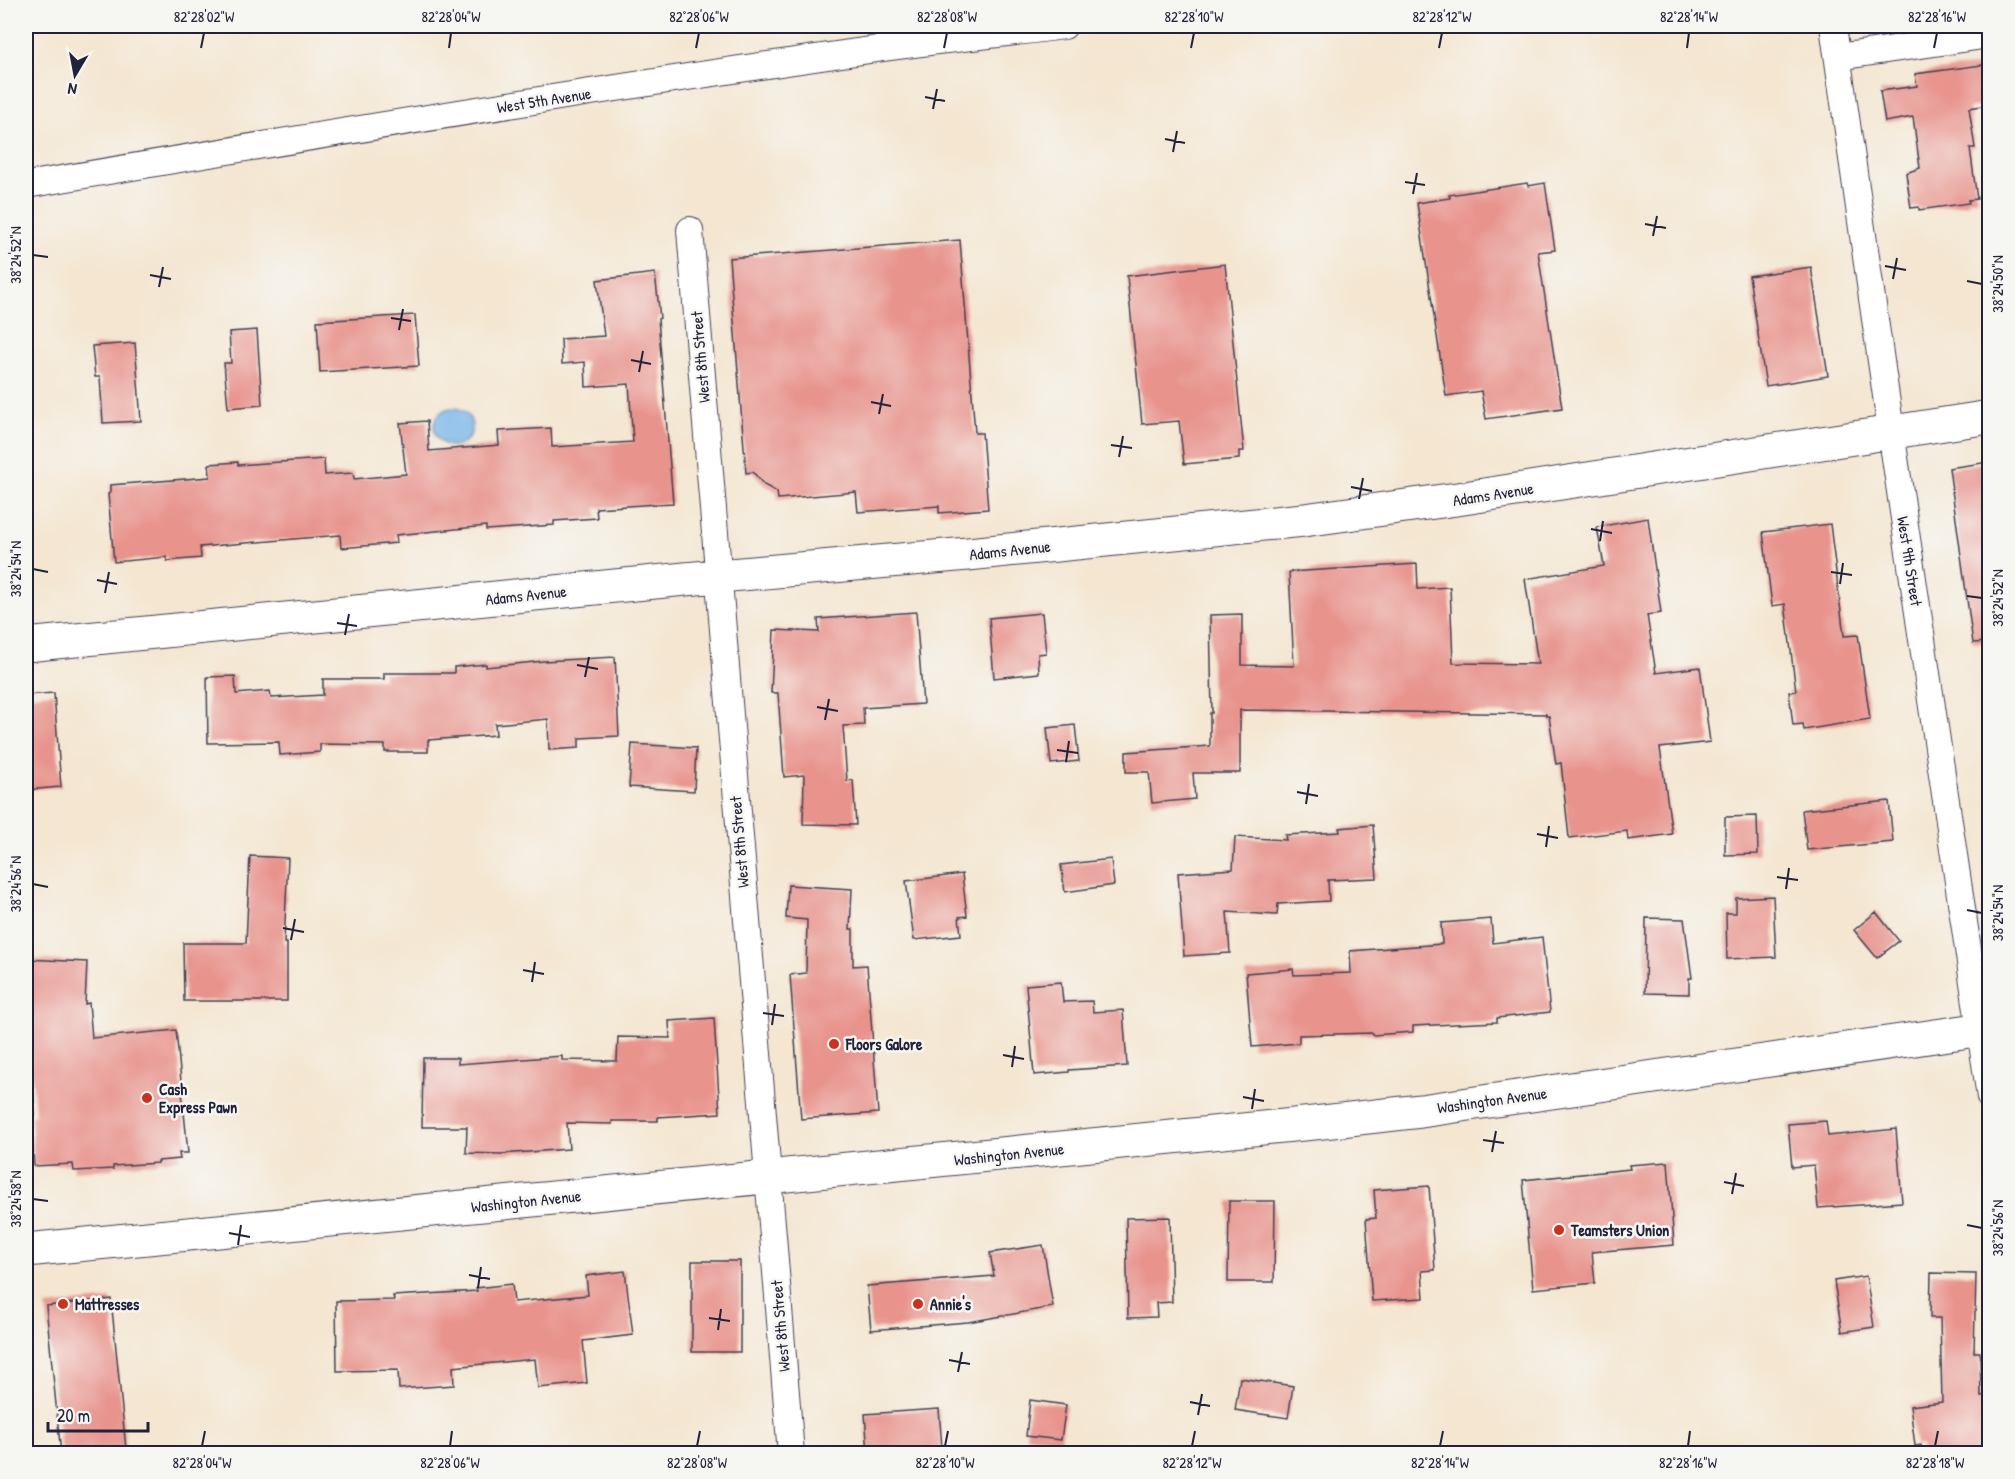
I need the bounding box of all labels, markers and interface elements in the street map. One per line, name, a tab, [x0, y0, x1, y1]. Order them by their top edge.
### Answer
text: 82°28'02"W	[174, 6, 235, 27]
text: 82°28'04"W	[421, 6, 481, 27]
text: 82°28'06"W	[669, 6, 729, 27]
text: 82°28'08"W	[917, 6, 978, 27]
text: 82°28'10"W	[1165, 6, 1224, 27]
text: 82°28'12"W	[1412, 6, 1472, 27]
text: 82°28'14"W	[1660, 6, 1719, 27]
text: 82°28'16"W	[1908, 6, 1967, 27]
north arrow	[45, 45, 105, 105]
text: N	[66, 78, 78, 101]
street label: West 5th Avenue	[495, 82, 593, 118]
text: 38°24'52"N	[5, 226, 26, 284]
text: 38°24'50"N	[1987, 255, 2008, 313]
street label: West 8th Street	[685, 310, 715, 404]
street label: Adams Avenue	[1451, 477, 1536, 511]
street label: West 9th Street	[1892, 515, 1928, 608]
street label: Adams Avenue	[968, 535, 1052, 565]
text: 38°24'54"N	[5, 541, 26, 597]
text: 38°24'52"N	[1987, 569, 2008, 627]
street label: Adams Avenue	[484, 580, 568, 610]
street label: West 8th Street	[724, 795, 754, 889]
text: 38°24'56"N	[5, 856, 26, 912]
text: 38°24'54"N	[1987, 885, 2008, 941]
place label: Floors Galore	[845, 1033, 923, 1055]
marker: Floors Galore	[827, 1037, 841, 1051]
place label: Cash Express Pawn	[159, 1078, 237, 1119]
street label: Washington Avenue	[1436, 1081, 1549, 1119]
marker: Cash Express Pawn	[140, 1091, 154, 1105]
street label: Washington Avenue	[953, 1137, 1066, 1171]
text: 38°24'58"N	[5, 1170, 26, 1228]
street label: Washington Avenue	[470, 1184, 583, 1218]
text: 38°24'56"N	[1987, 1200, 2008, 1256]
place label: Teamsters Union	[1570, 1219, 1669, 1241]
marker: Teamsters Union	[1552, 1223, 1566, 1237]
street label: West 8th Street	[765, 1279, 795, 1373]
place label: Mattresses	[75, 1293, 140, 1315]
place label: Annie's	[930, 1293, 972, 1315]
marker: Mattresses	[56, 1297, 70, 1311]
marker: Annie's	[911, 1297, 925, 1311]
scale bar	[48, 1395, 148, 1433]
text: 20 m	[57, 1403, 90, 1428]
text: 82°28'04"W	[172, 1452, 232, 1473]
text: 82°28'06"W	[420, 1452, 480, 1473]
text: 82°28'08"W	[667, 1452, 728, 1473]
text: 82°28'10"W	[916, 1452, 975, 1473]
text: 82°28'12"W	[1162, 1452, 1222, 1473]
text: 82°28'14"W	[1411, 1452, 1470, 1473]
text: 82°28'16"W	[1659, 1452, 1718, 1473]
text: 82°28'18"W	[1906, 1452, 1965, 1473]

